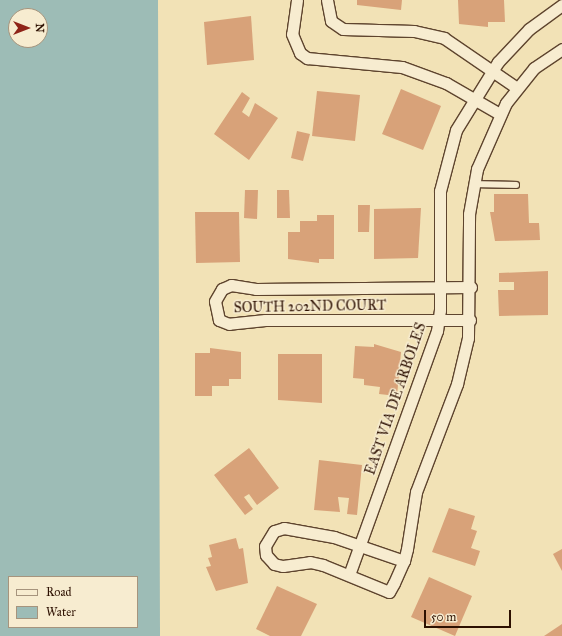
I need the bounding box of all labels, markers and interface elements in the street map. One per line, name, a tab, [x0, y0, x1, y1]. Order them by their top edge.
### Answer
north arrow	[8, 8, 48, 48]
text: N	[33, 23, 46, 33]
street label: SOUTH 202ND COURT	[234, 297, 386, 317]
street label: EAST VIA DE ARBOLES	[362, 321, 430, 477]
legend	[8, 576, 138, 628]
text: Road	[46, 585, 72, 599]
scale bar	[426, 602, 513, 628]
text: Water	[46, 605, 76, 619]
text: 50 m	[431, 610, 456, 624]

